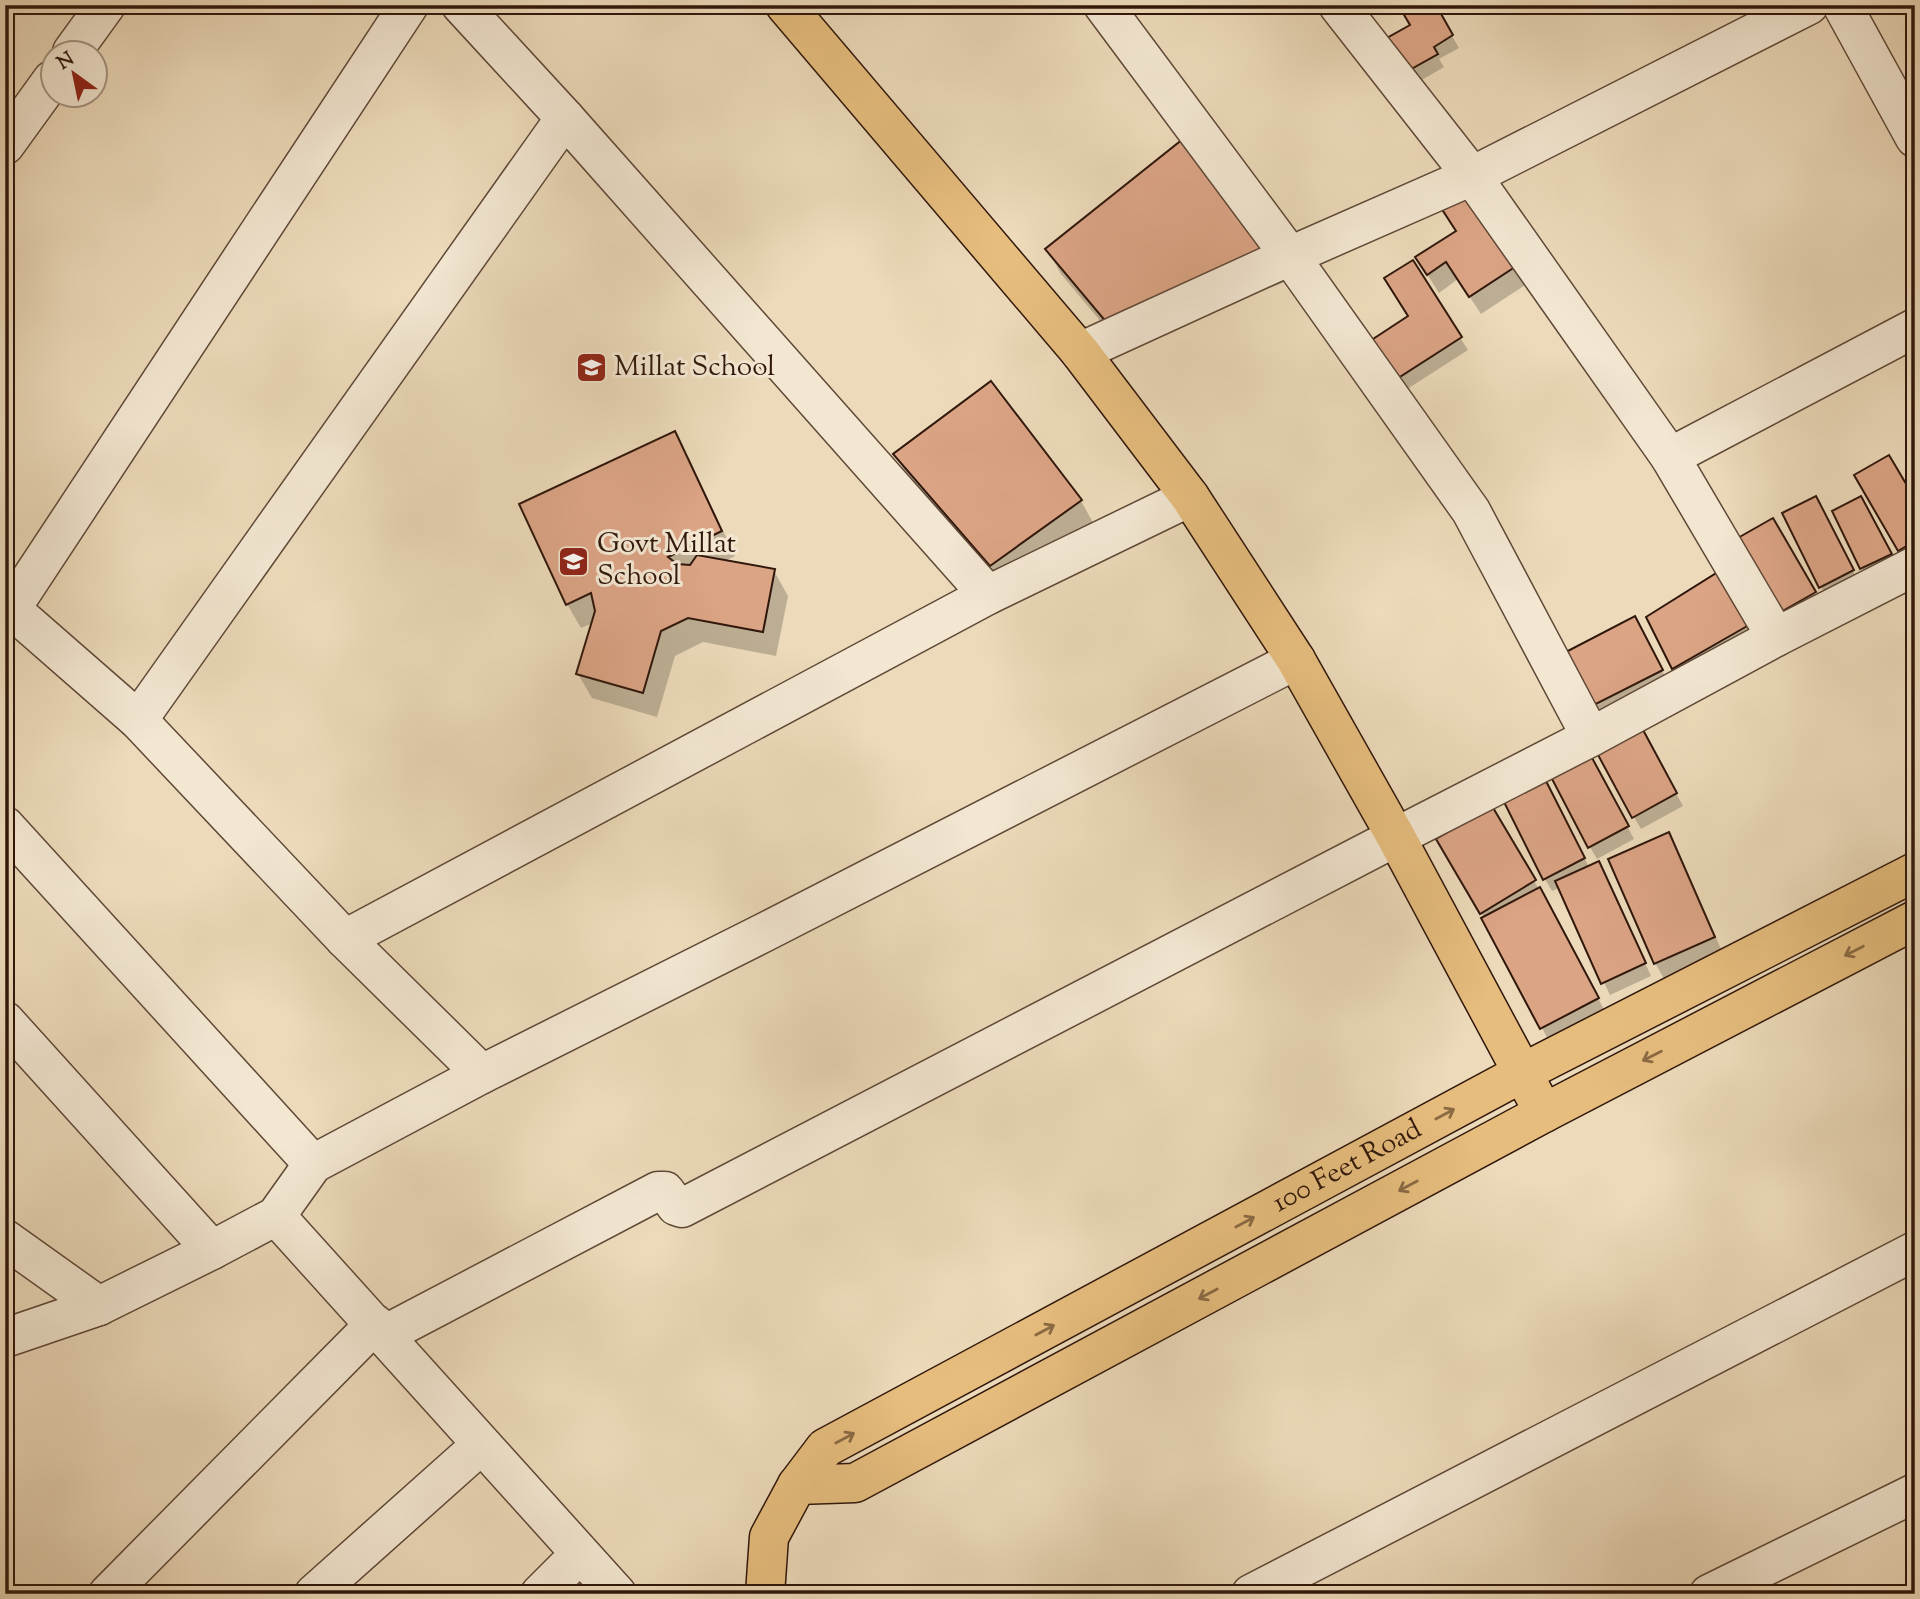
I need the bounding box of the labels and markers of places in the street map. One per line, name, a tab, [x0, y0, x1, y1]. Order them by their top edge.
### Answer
place label: Millat School	[614, 348, 775, 388]
school or university icon: Millat School	[574, 351, 608, 385]
place label: Govt Millat School	[597, 525, 737, 597]
school or university icon: Govt Millat School	[557, 544, 591, 578]

